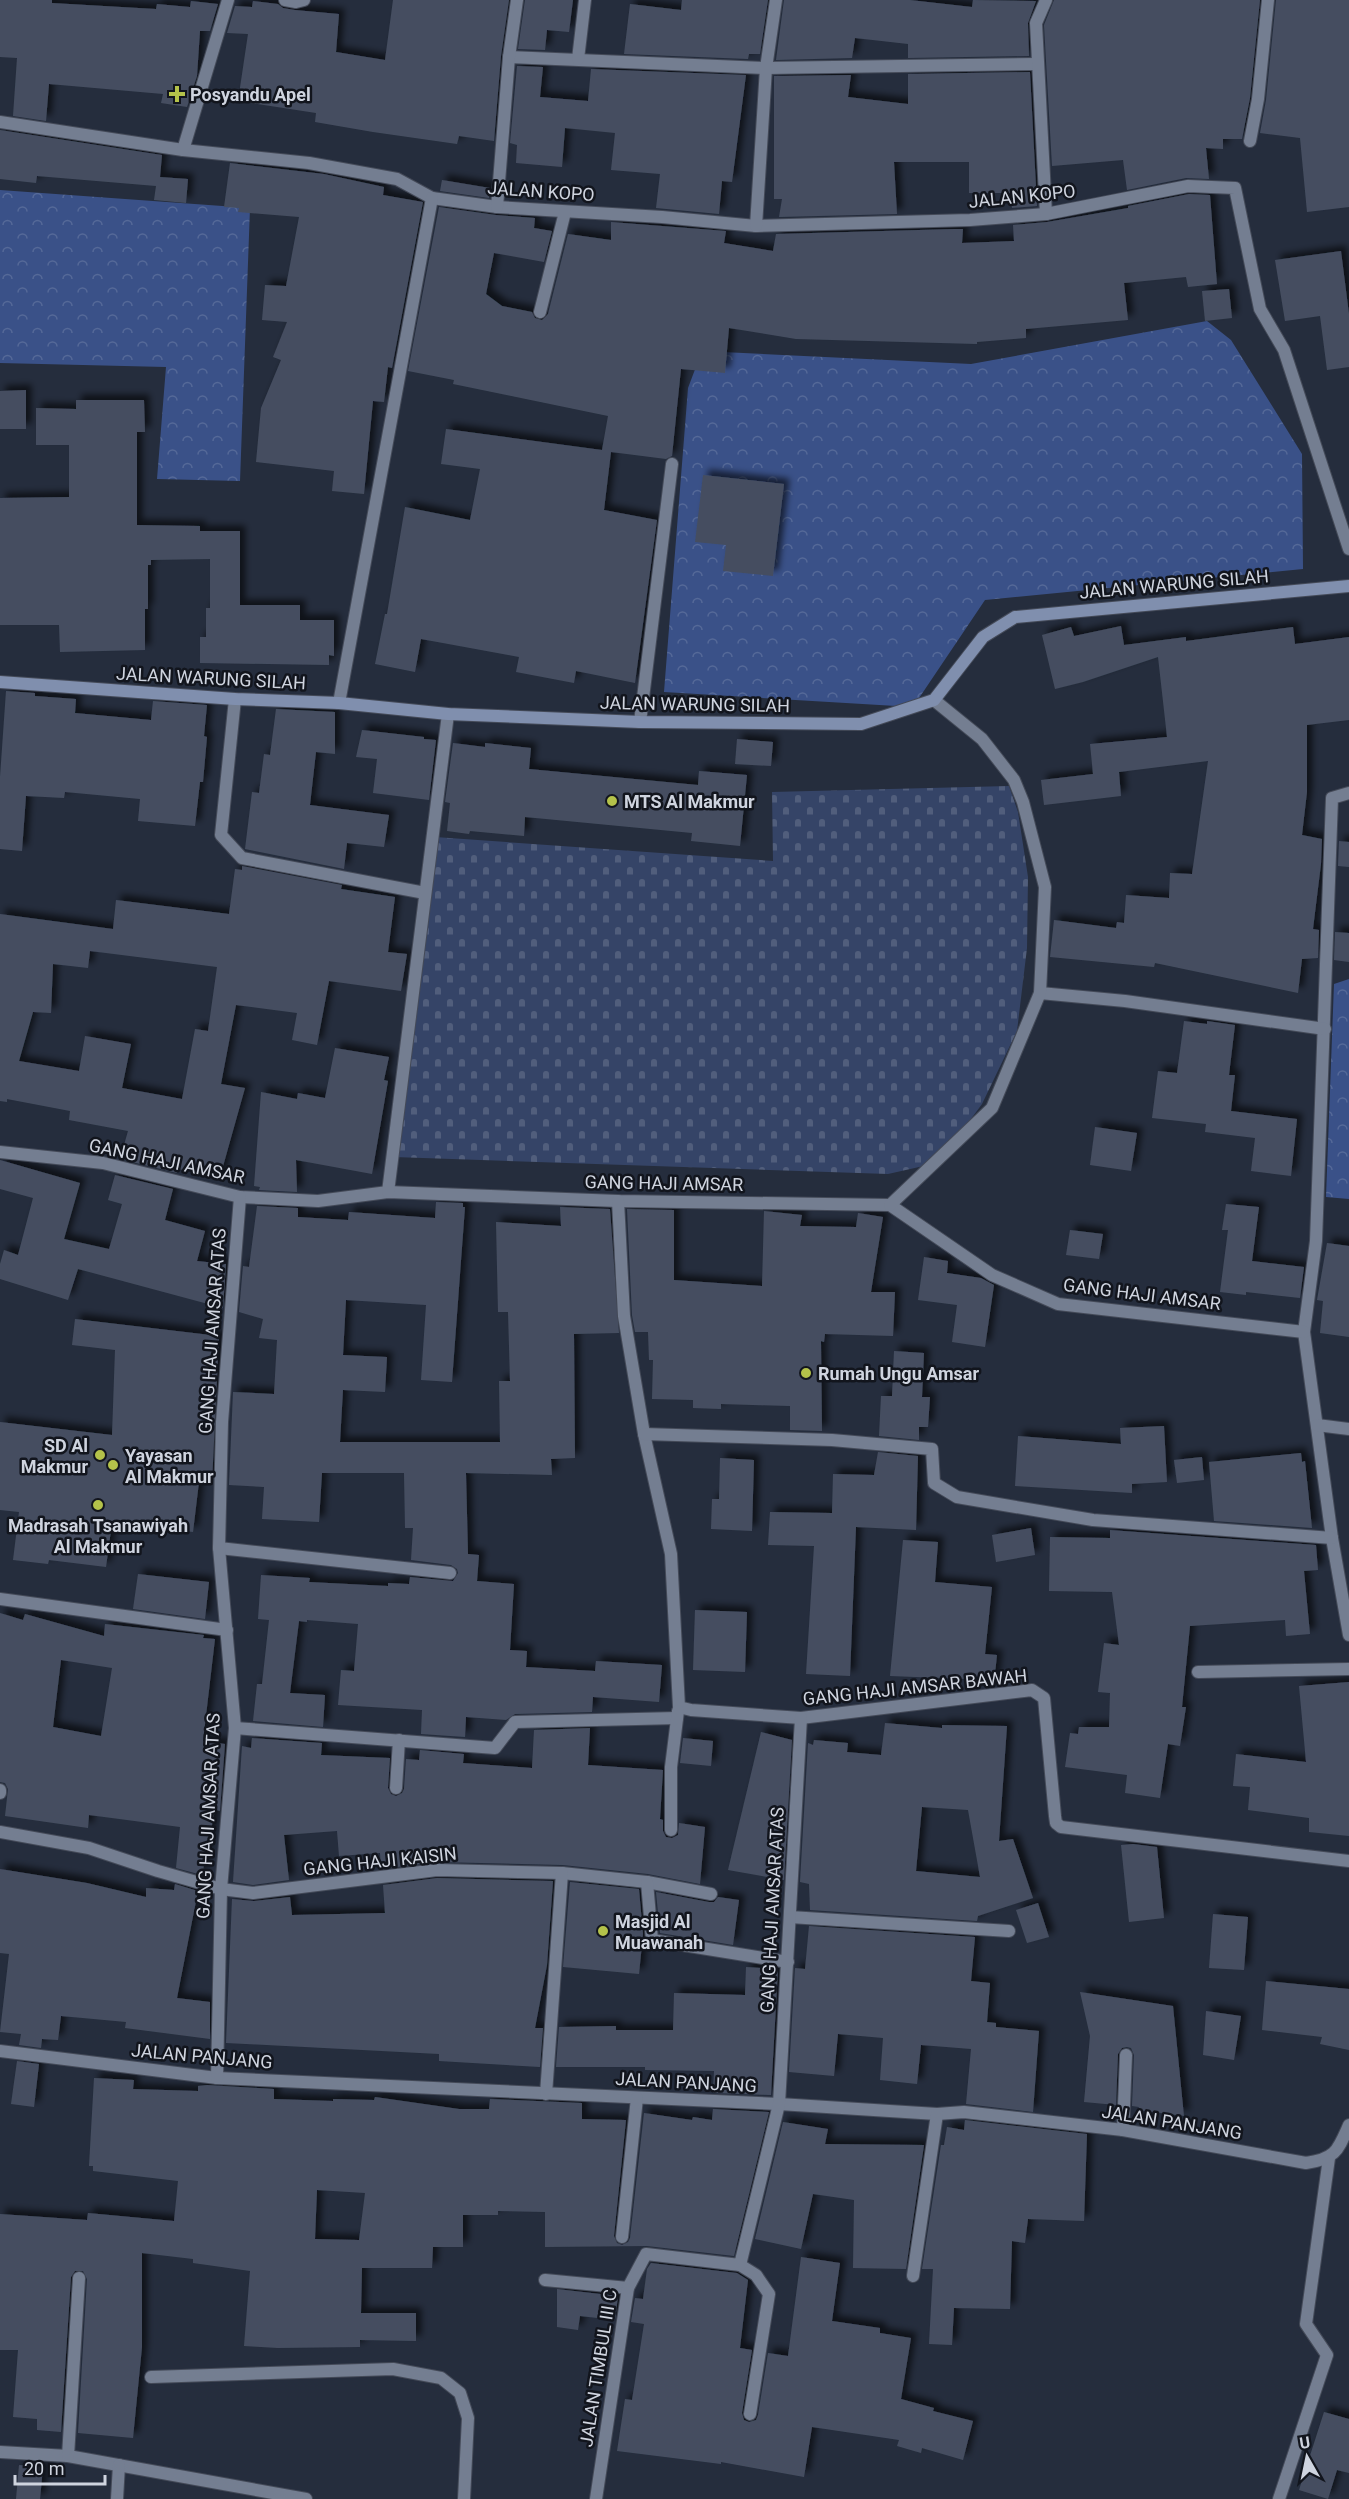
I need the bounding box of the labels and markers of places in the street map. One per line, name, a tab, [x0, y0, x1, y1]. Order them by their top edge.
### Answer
place label: Posyandu Apel	[190, 84, 311, 105]
marker: Posyandu Apel	[168, 85, 186, 103]
place label: MTS Al Makmur	[624, 791, 755, 812]
marker: MTS Al Makmur	[605, 794, 619, 808]
place label: Rumah Ungu Amsar	[818, 1363, 979, 1384]
marker: Rumah Ungu Amsar	[799, 1366, 813, 1380]
place label: SD Al Makmur	[21, 1435, 88, 1477]
place label: Yayasan Al Makmur	[125, 1445, 214, 1487]
marker: SD Al Makmur	[93, 1448, 107, 1462]
marker: Yayasan Al Makmur	[106, 1458, 120, 1472]
marker: Madrasah Tsanawiyah Al Makmur	[91, 1498, 105, 1512]
place label: Madrasah Tsanawiyah Al Makmur	[8, 1515, 188, 1557]
place label: Masjid Al Muawanah	[615, 1911, 703, 1953]
marker: Masjid Al Muawanah	[596, 1924, 610, 1938]

